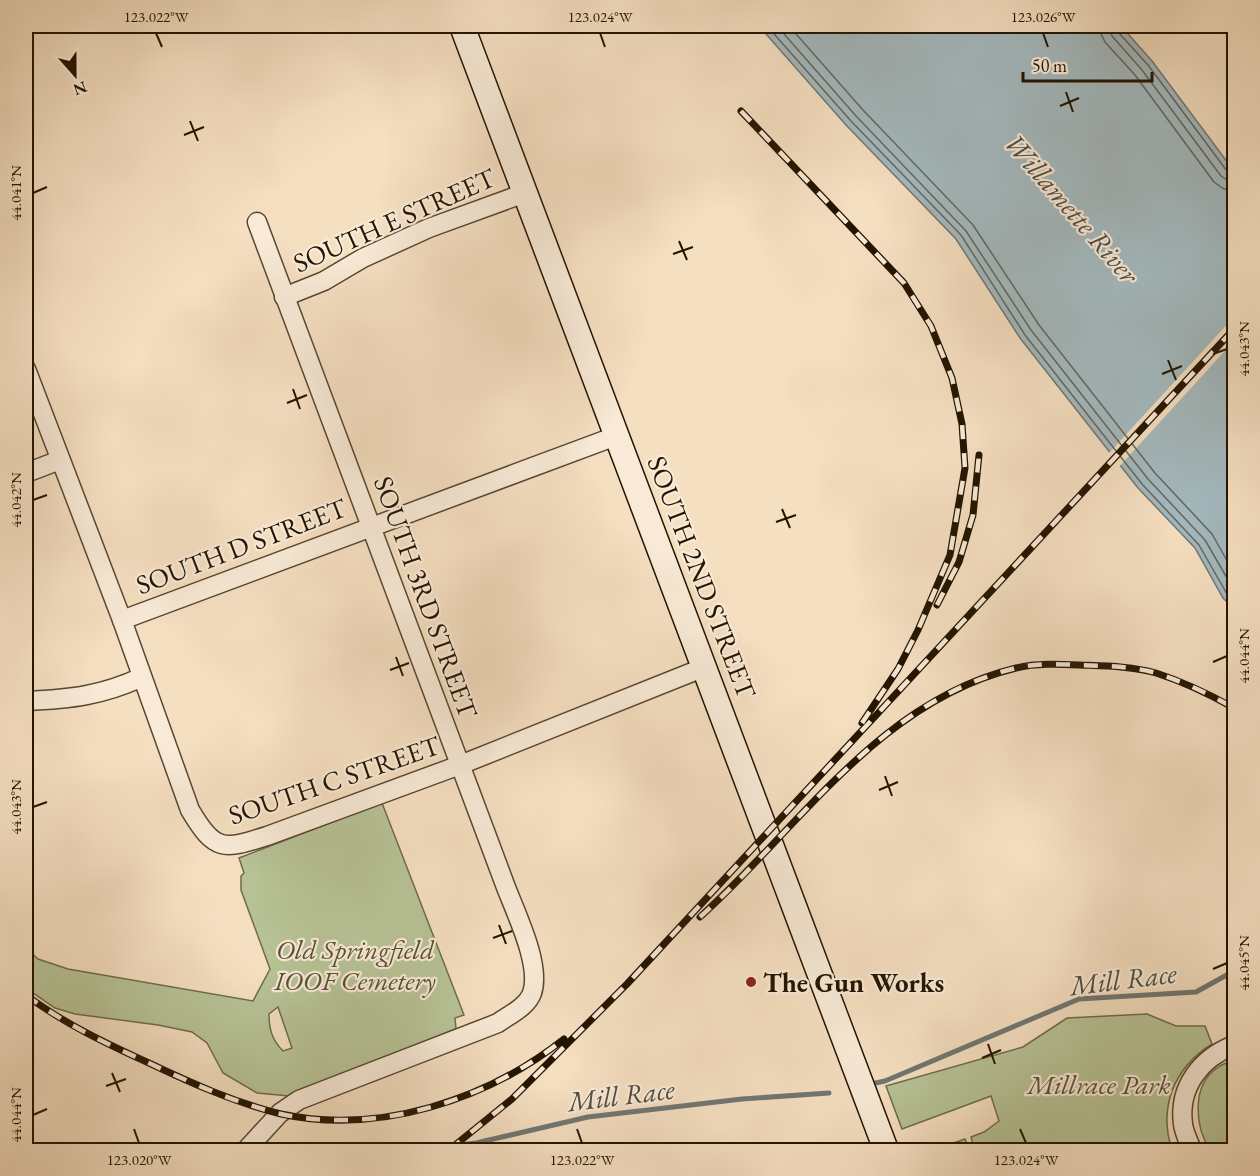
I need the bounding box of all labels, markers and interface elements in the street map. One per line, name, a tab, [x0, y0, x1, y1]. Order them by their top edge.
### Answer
text: 123.022°W	[124, 7, 189, 26]
text: 123.024°W	[568, 7, 633, 26]
text: 123.026°W	[1011, 7, 1076, 26]
north arrow	[45, 45, 105, 105]
scale bar	[1023, 45, 1152, 83]
text: 50 m	[1032, 54, 1067, 77]
text: N	[70, 76, 90, 101]
water label: Willamette River	[997, 125, 1148, 292]
street label: SOUTH E STREET	[288, 159, 501, 280]
text: 44.041°N	[6, 165, 25, 221]
text: 44.043°N	[1234, 321, 1253, 377]
street label: SOUTH 2ND STREET	[640, 451, 765, 704]
street label: SOUTH 3RD STREET	[366, 471, 486, 724]
text: 44.042°N	[6, 472, 25, 528]
street label: SOUTH D STREET	[131, 489, 352, 602]
text: 44.044°N	[1234, 628, 1253, 684]
street label: SOUTH C STREET	[224, 727, 445, 833]
text: 44.043°N	[6, 779, 25, 835]
park label: Old Springfield IOOF Cemetery	[273, 932, 436, 998]
text: 44.045°N	[1234, 935, 1253, 991]
water label: Mill Race	[1066, 955, 1179, 1004]
place label: The Gun Works	[763, 965, 944, 1000]
marker: The Gun Works	[744, 975, 758, 989]
park label: Millrace Park	[1025, 1067, 1171, 1102]
water label: Mill Race	[564, 1071, 677, 1120]
text: 44.044°N	[6, 1087, 25, 1143]
text: 123.020°W	[107, 1150, 172, 1169]
text: 123.022°W	[550, 1150, 615, 1169]
text: 123.024°W	[994, 1150, 1059, 1169]

